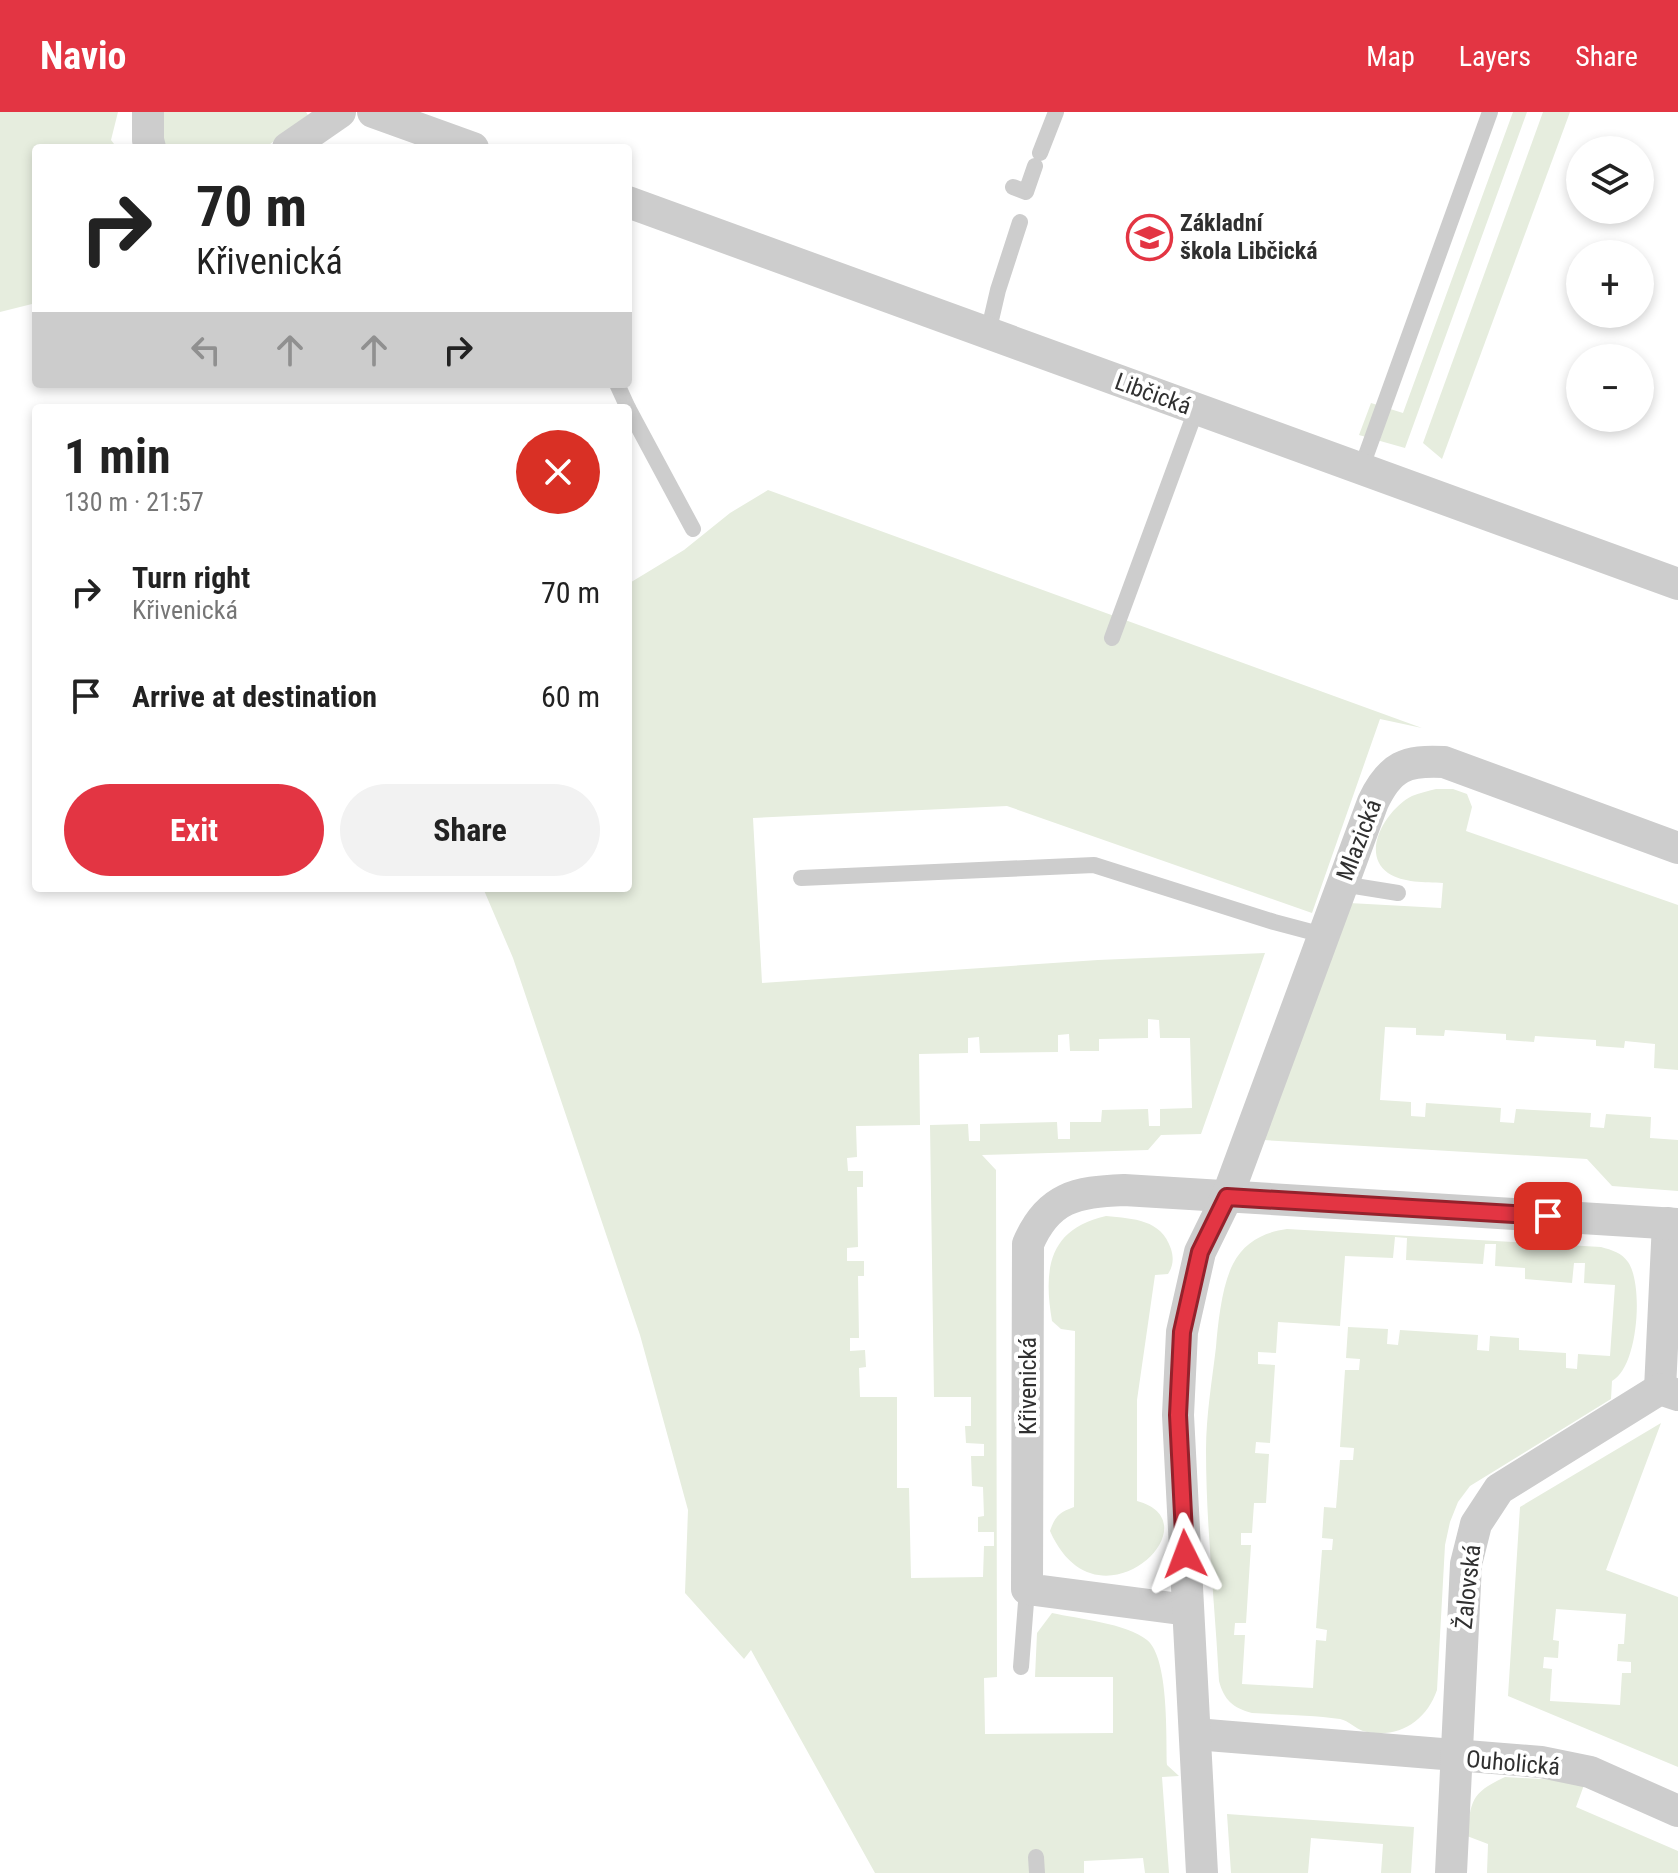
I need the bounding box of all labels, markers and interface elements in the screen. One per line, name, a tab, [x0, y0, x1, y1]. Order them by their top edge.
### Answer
text: Navio	[40, 34, 126, 78]
text: Map	[1366, 40, 1415, 73]
text: Layers	[1459, 40, 1531, 73]
text: Share	[1575, 40, 1638, 73]
map controls	[1566, 136, 1654, 432]
button: layers	[1566, 136, 1654, 224]
text: 70 m	[196, 174, 307, 240]
icon: right	[64, 176, 168, 280]
place label: Základní škola Libčická	[1180, 209, 1318, 265]
school or university icon: Základní škola Libčická	[1125, 213, 1173, 261]
button: +	[1566, 240, 1654, 328]
text: Křivenická	[196, 241, 343, 283]
icon: left	[184, 328, 228, 372]
icon: ahead	[268, 328, 312, 372]
icon: ahead	[352, 328, 396, 372]
icon: right	[436, 328, 480, 372]
button: −	[1566, 344, 1654, 432]
street label: Libčická	[1111, 367, 1195, 421]
text: 1 min	[64, 428, 171, 485]
button: close	[516, 430, 600, 514]
text: 130 m · 21:57	[64, 487, 204, 517]
text: Turn right	[132, 560, 250, 595]
icon: right	[64, 570, 108, 614]
text: 70 m	[541, 575, 600, 610]
text: Křivenická	[132, 595, 238, 625]
icon: arrive	[64, 674, 108, 718]
text: Arrive at destination	[132, 679, 377, 714]
text: 60 m	[541, 679, 600, 714]
button: Exit	[64, 784, 324, 876]
button: Share	[340, 784, 600, 876]
street label: Mlazická	[1331, 796, 1387, 884]
pin	[1514, 1182, 1582, 1250]
icon: arrive	[1526, 1194, 1570, 1238]
street label: Křivenická	[1014, 1337, 1042, 1435]
position arrow	[1143, 1512, 1227, 1596]
street label: Žalovská	[1450, 1543, 1486, 1631]
street label: Ouholická	[1465, 1745, 1561, 1781]

